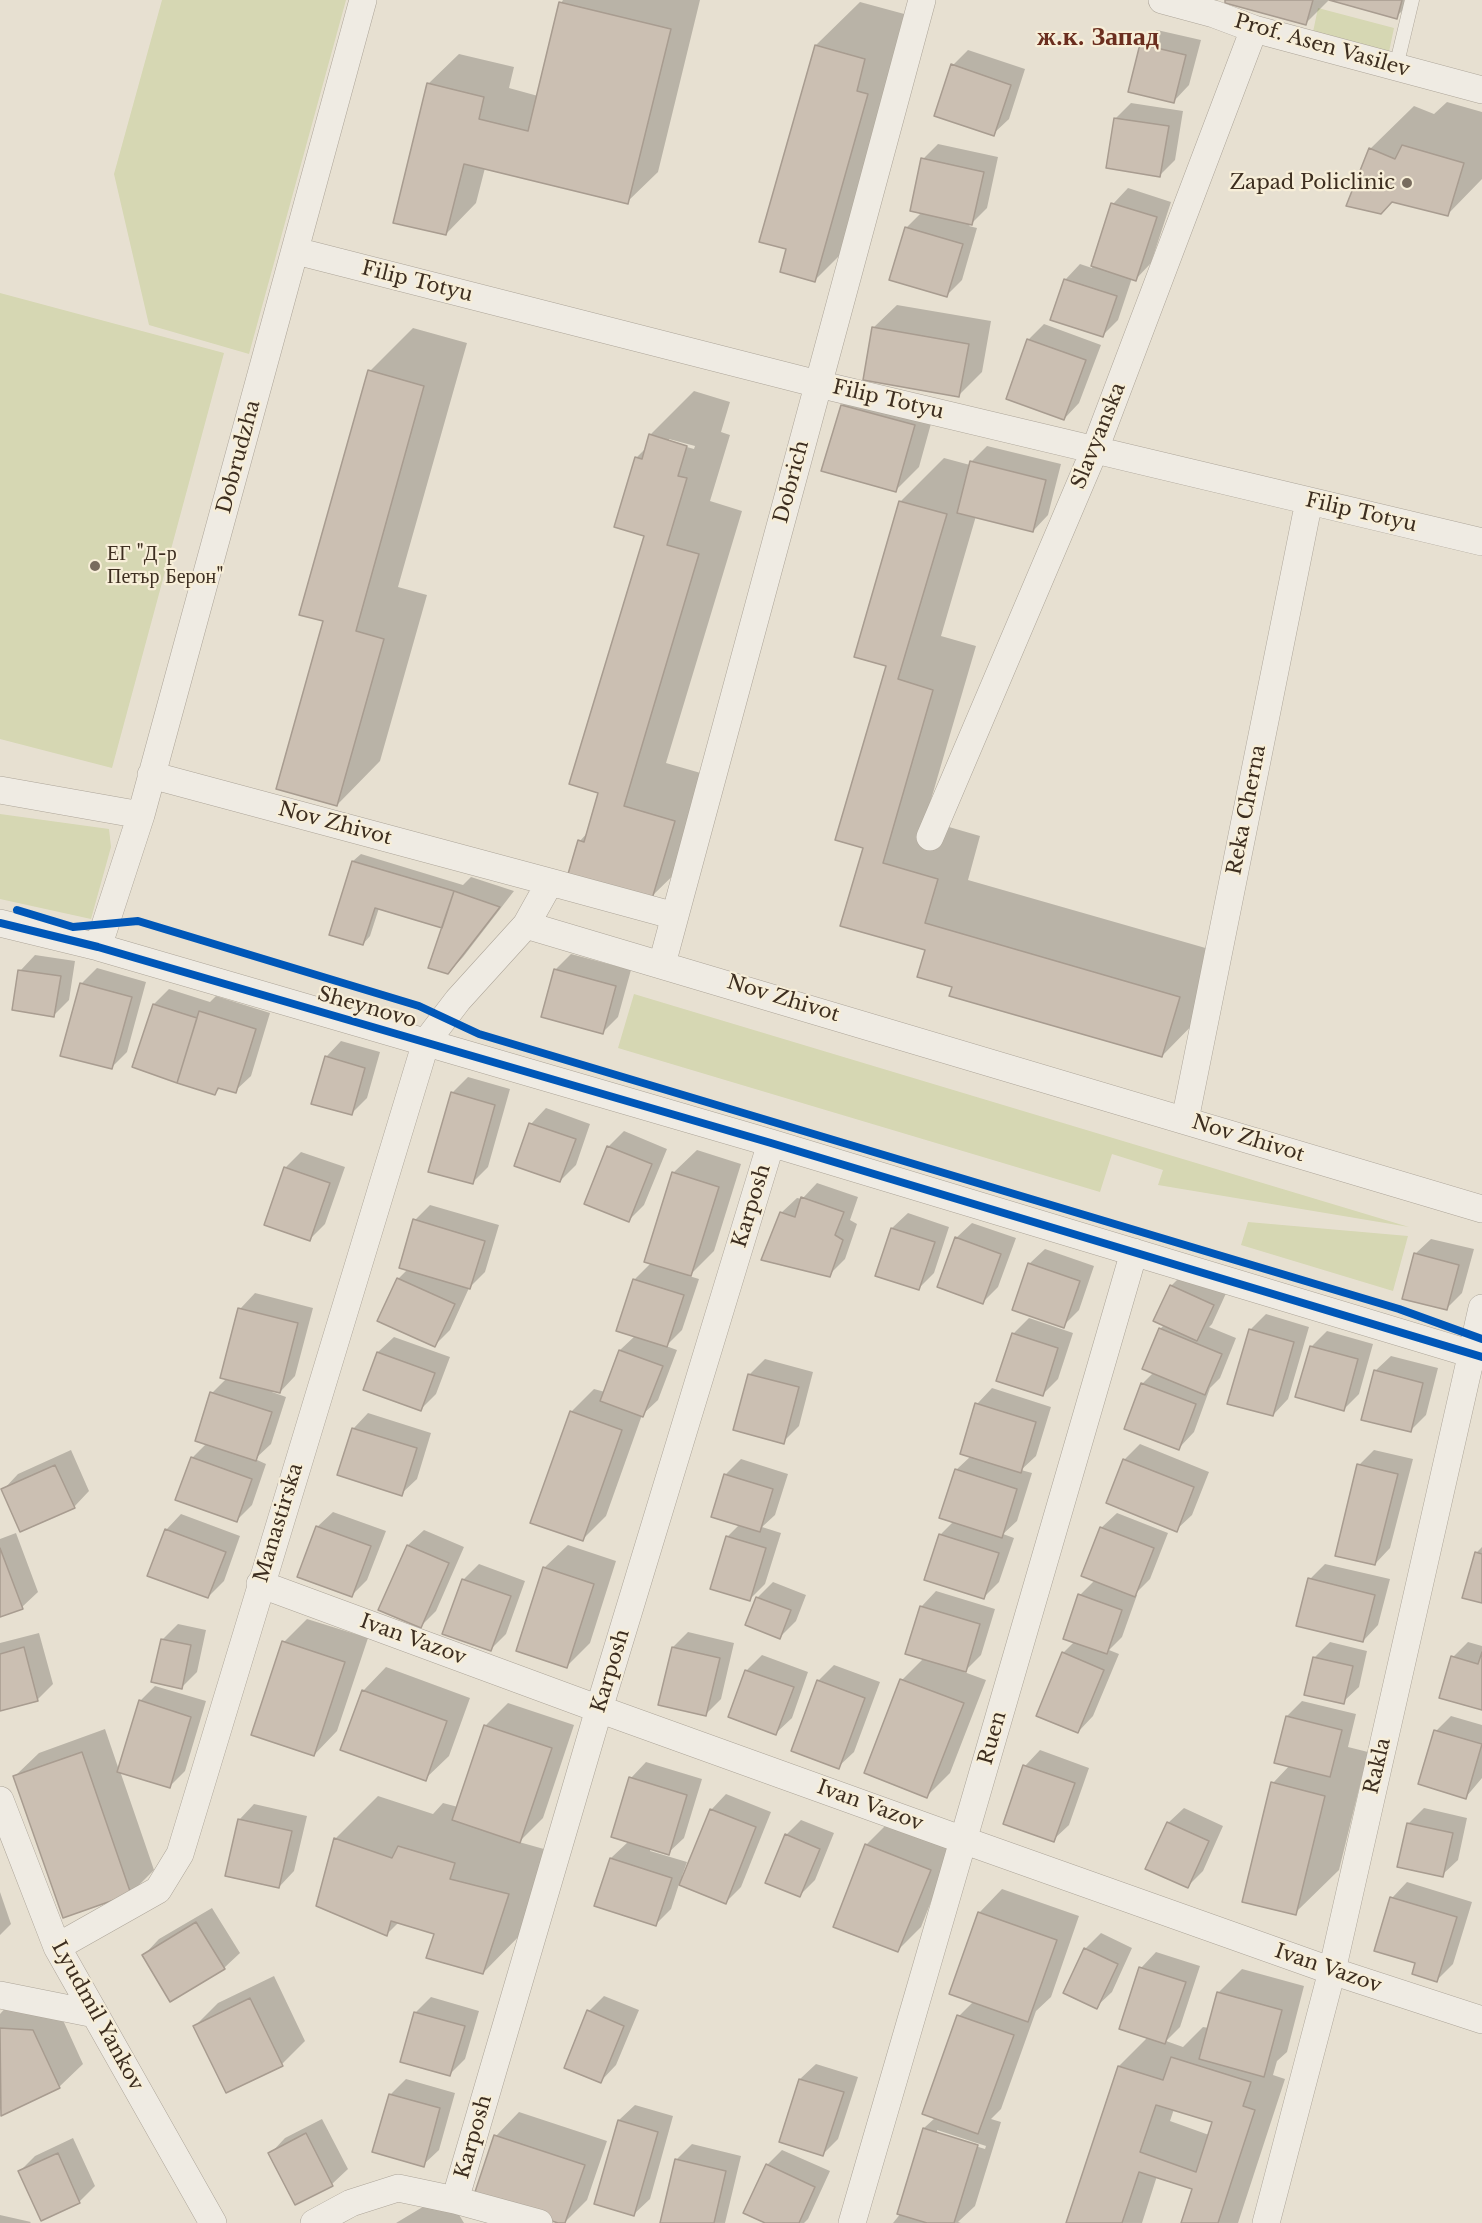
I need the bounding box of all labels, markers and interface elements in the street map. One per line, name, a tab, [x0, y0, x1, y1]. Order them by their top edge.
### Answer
street label: Prof. Asen Vasilev	[1231, 9, 1413, 83]
district label: ж.к. Запад	[1037, 22, 1159, 54]
place label: Zapad Policlinic	[1230, 171, 1395, 195]
marker: Zapad Policlinic	[1400, 176, 1414, 190]
street label: Filip Totyu	[359, 257, 475, 307]
street label: Filip Totyu	[830, 376, 946, 424]
street label: Slavyanska	[1067, 379, 1131, 493]
street label: Dobrudzha	[212, 398, 266, 516]
street label: Dobrich	[769, 438, 815, 526]
street label: Filip Totyu	[1303, 489, 1419, 537]
place label: ЕГ "Д-р Петър Берон"	[107, 542, 224, 589]
marker: ЕГ "Д-р Петър Берон"	[88, 559, 102, 573]
street label: Reka Cherna	[1223, 743, 1271, 877]
street label: Nov Zhivot	[276, 797, 394, 851]
street label: Nov Zhivot	[724, 971, 842, 1027]
street label: Sheynovo	[315, 982, 419, 1034]
street label: Nov Zhivot	[1189, 1111, 1307, 1167]
street label: Karposh	[728, 1162, 776, 1250]
street label: Manastirska	[250, 1461, 308, 1585]
street label: Ivan Vazov	[357, 1610, 469, 1670]
street label: Karposh	[587, 1627, 635, 1715]
street label: Ruen	[974, 1709, 1012, 1767]
street label: Rakla	[1360, 1736, 1396, 1796]
street label: Ivan Vazov	[814, 1776, 926, 1836]
street label: Lyudmil Yankov	[46, 1937, 148, 2095]
street label: Ivan Vazov	[1272, 1940, 1384, 1998]
street label: Karposh	[451, 2093, 497, 2181]

